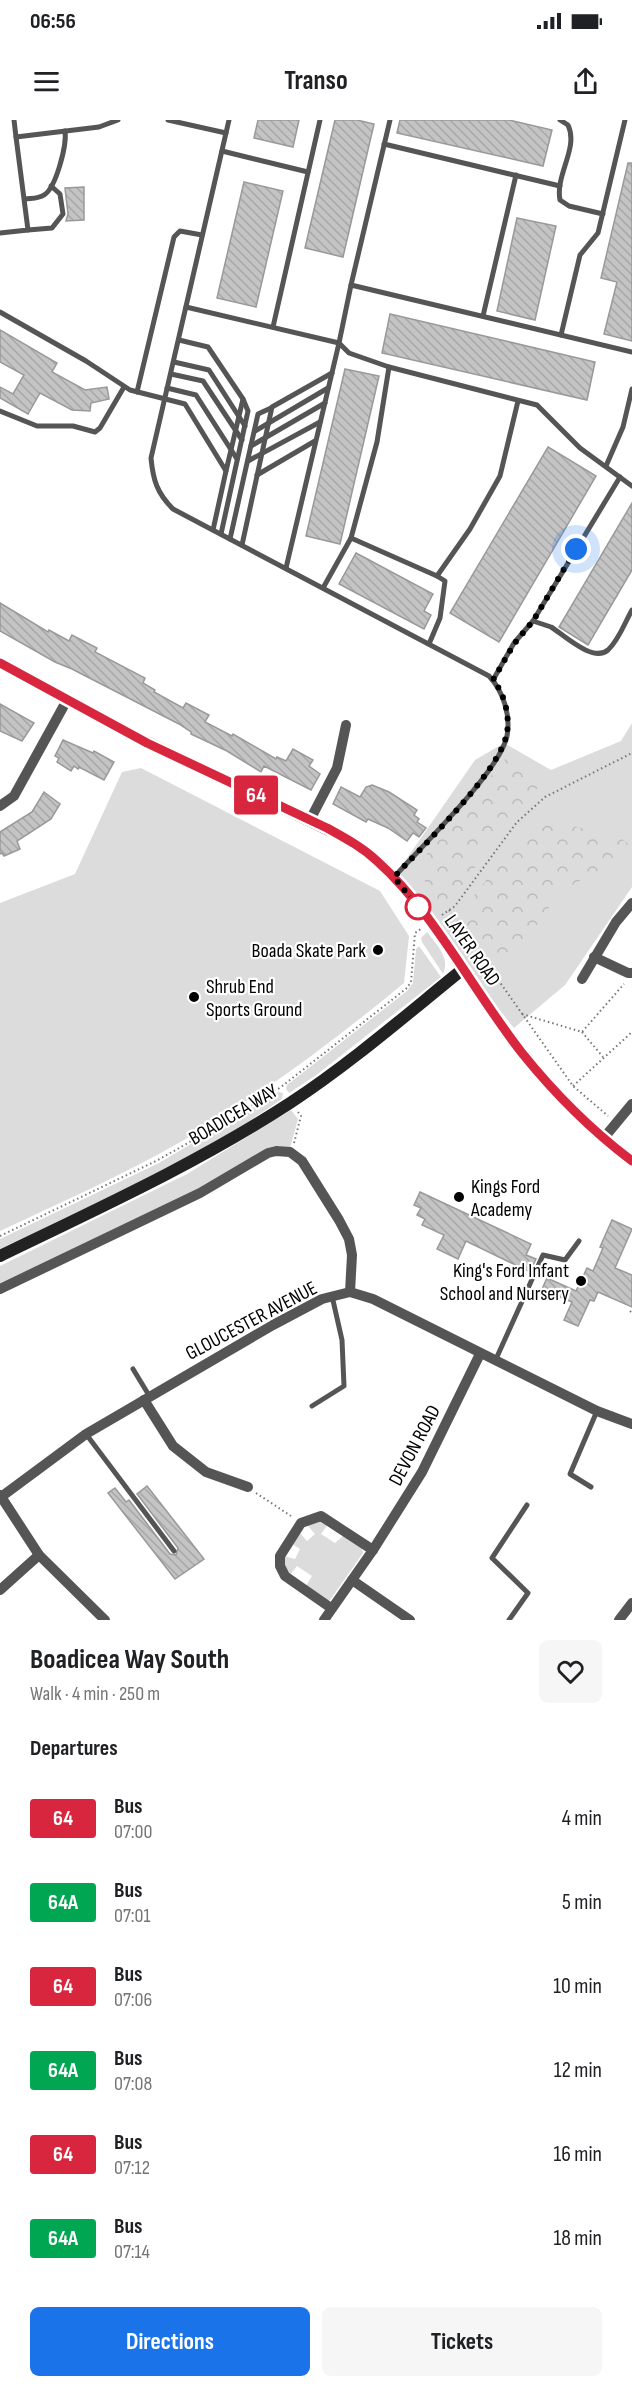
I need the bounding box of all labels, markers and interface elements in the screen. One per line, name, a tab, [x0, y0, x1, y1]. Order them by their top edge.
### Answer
text: 06:56	[30, 8, 76, 35]
icon: menu	[30, 65, 63, 98]
text: Transo	[284, 65, 348, 97]
icon: share	[569, 65, 602, 98]
your location	[561, 534, 591, 564]
line badge: 64	[229, 776, 283, 814]
text: 64	[246, 783, 266, 808]
unlabelled marker	[405, 894, 431, 920]
street label: LAYER ROAD	[439, 910, 505, 991]
place label: Boada Skate Park	[252, 939, 366, 963]
marker: Boada Skate Park	[371, 943, 385, 957]
place label: Shrub End Sports Ground	[206, 975, 302, 1022]
marker: Shrub End Sports Ground	[187, 990, 201, 1004]
street label: BOADICEA WAY	[185, 1079, 283, 1151]
place label: Kings Ford Academy	[470, 1175, 540, 1222]
marker: Kings Ford Academy	[452, 1190, 466, 1204]
place label: King's Ford Infant School and Nursery	[440, 1259, 569, 1306]
marker: King's Ford Infant School and Nursery	[574, 1274, 588, 1288]
street label: GLOUCESTER AVENUE	[182, 1276, 321, 1366]
street label: DEVON ROAD	[384, 1401, 446, 1490]
button: heart	[539, 1640, 602, 1703]
text: Boadicea Way South	[30, 1643, 229, 1676]
text: Walk · 4 min · 250 m	[30, 1682, 160, 1706]
text: Departures	[30, 1735, 118, 1762]
text: Bus	[114, 1793, 143, 1820]
text: 4 min	[562, 1805, 602, 1832]
text: 64	[53, 1806, 73, 1831]
text: 07:00	[114, 1820, 152, 1844]
text: Bus	[114, 1877, 143, 1904]
text: 5 min	[562, 1889, 602, 1916]
text: 64A	[48, 1890, 78, 1915]
text: 07:01	[114, 1904, 150, 1928]
text: Bus	[114, 1961, 143, 1988]
text: 10 min	[553, 1973, 602, 2000]
text: 64	[53, 1974, 73, 1999]
text: 07:06	[114, 1988, 152, 2012]
text: Bus	[114, 2045, 143, 2072]
text: 12 min	[554, 2057, 602, 2084]
text: 64A	[48, 2058, 78, 2083]
text: 07:08	[114, 2072, 152, 2096]
text: Bus	[114, 2129, 143, 2156]
text: 16 min	[554, 2141, 602, 2168]
text: 64	[53, 2142, 73, 2167]
text: 07:12	[114, 2156, 150, 2180]
text: Bus	[114, 2213, 143, 2240]
text: 18 min	[554, 2225, 602, 2252]
text: 64A	[48, 2226, 78, 2251]
text: 07:14	[114, 2240, 150, 2264]
button: Directions	[30, 2307, 310, 2376]
button: Tickets	[322, 2307, 602, 2376]

